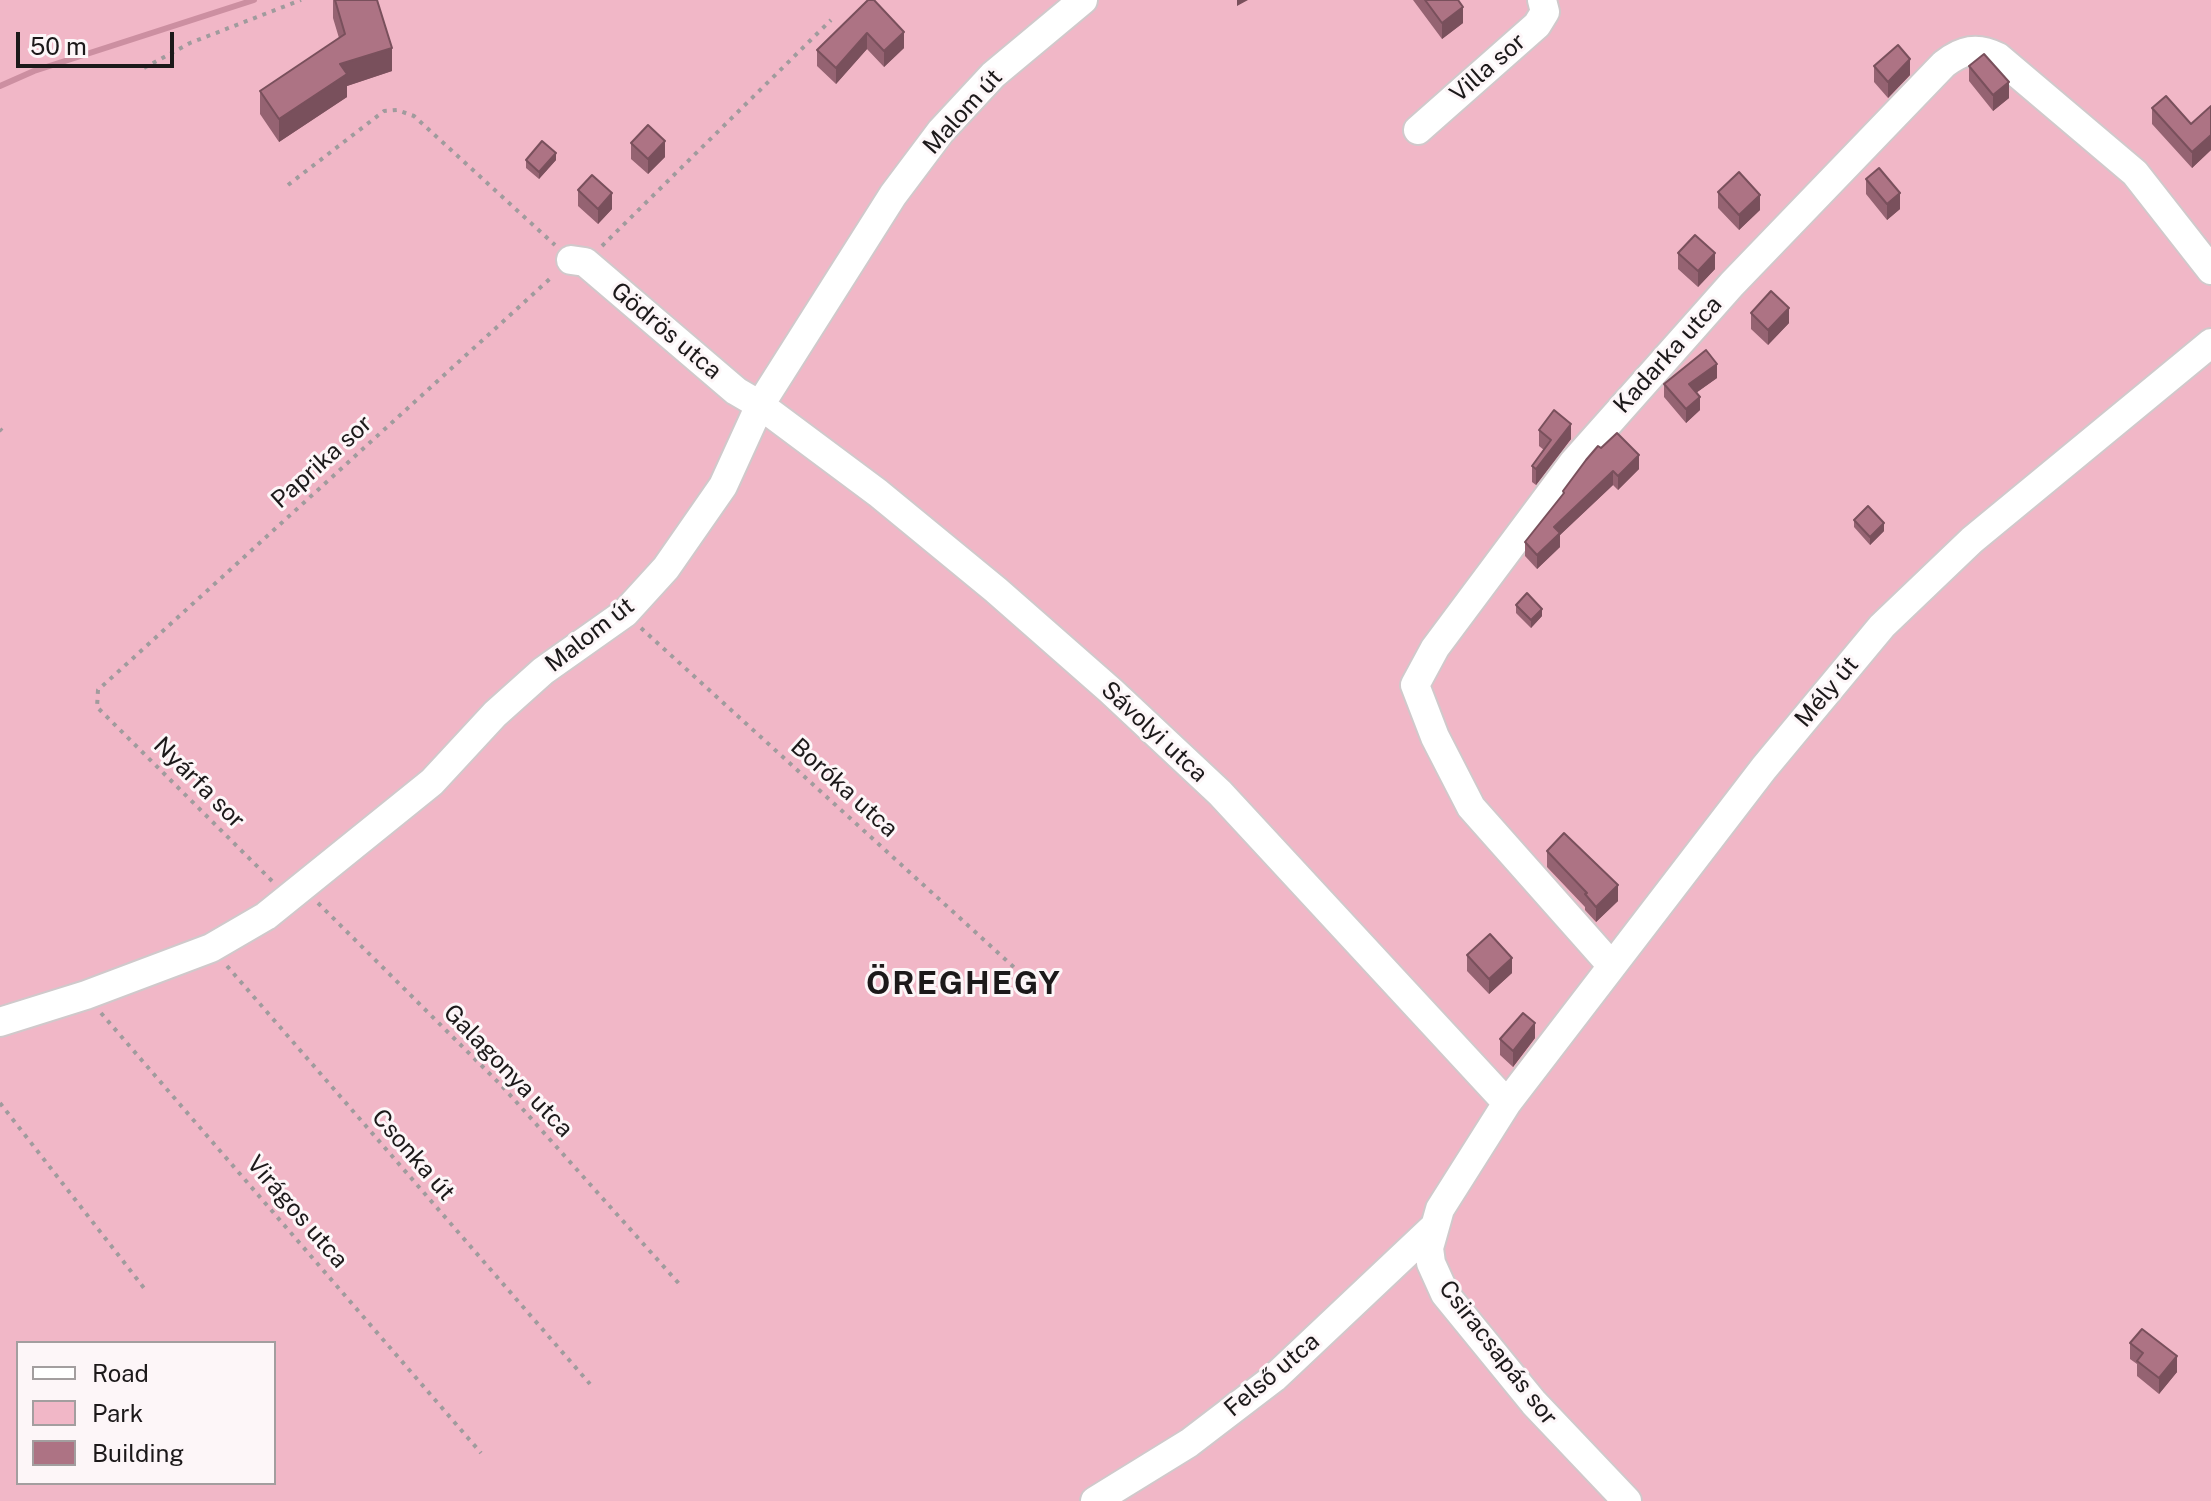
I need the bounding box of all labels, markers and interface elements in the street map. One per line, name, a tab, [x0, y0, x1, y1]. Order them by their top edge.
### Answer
scale bar	[20, 16, 178, 66]
street label: Villa sor	[1444, 27, 1532, 109]
text: 50 m	[30, 32, 87, 60]
street label: Malom út	[917, 64, 1009, 160]
street label: Gödrös utca	[605, 276, 727, 386]
street label: Kadarka utca	[1608, 290, 1728, 420]
street label: Paprika sor	[266, 409, 378, 515]
street label: Malom út	[540, 591, 640, 679]
street label: Mély út	[1789, 651, 1865, 733]
street label: Sávolyi utca	[1095, 675, 1213, 789]
street label: Nyárfa sor	[147, 731, 251, 835]
street label: Boróka utca	[785, 733, 903, 843]
district label: ÖREGHEGY	[866, 965, 1062, 1003]
street label: Galagonya utca	[437, 999, 579, 1143]
street label: Csonka út	[366, 1103, 460, 1207]
street label: Virágos utca	[240, 1150, 354, 1274]
street label: Csiracsapás sor	[1433, 1275, 1563, 1431]
street label: Felső utca	[1219, 1327, 1325, 1423]
legend	[16, 1341, 276, 1485]
text: Road	[92, 1359, 149, 1387]
text: Park	[92, 1399, 143, 1427]
text: Building	[92, 1439, 184, 1467]

